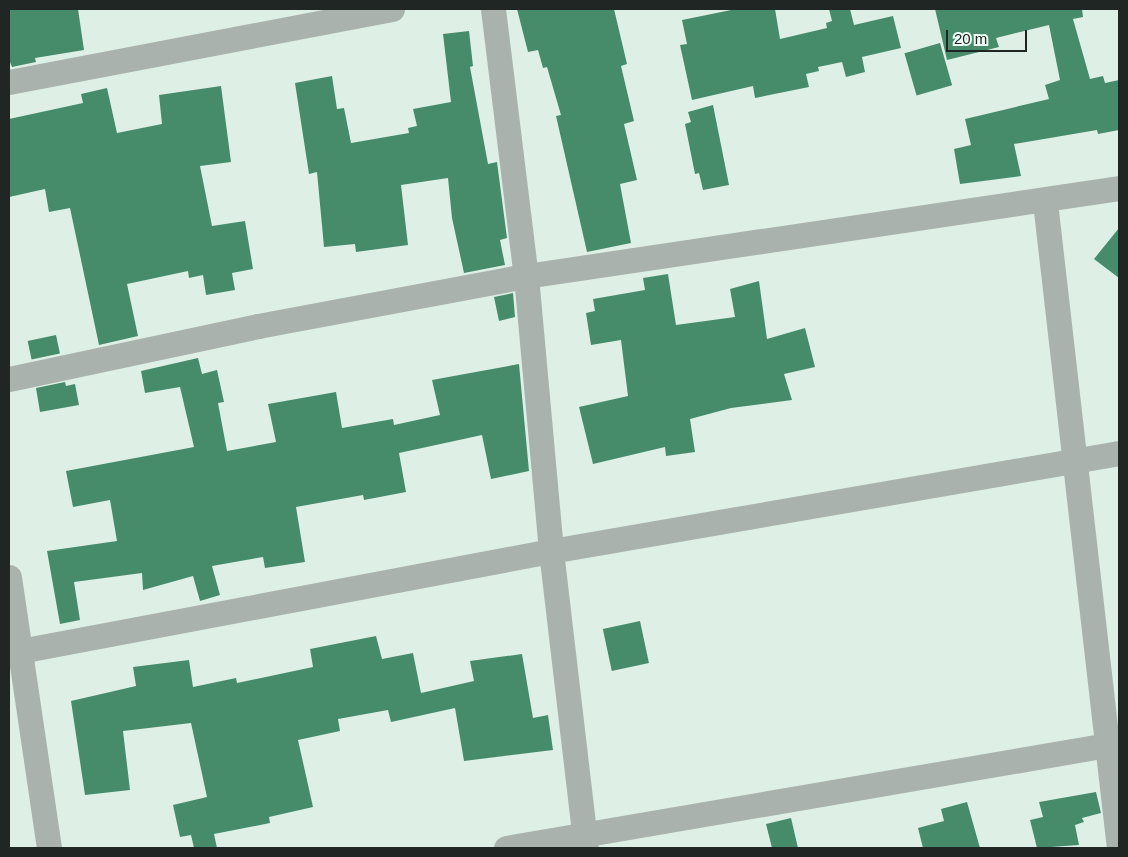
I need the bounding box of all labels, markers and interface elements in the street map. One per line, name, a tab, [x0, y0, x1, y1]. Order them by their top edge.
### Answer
scale bar	[948, 20, 1029, 52]
text: 20 m	[954, 30, 987, 47]

